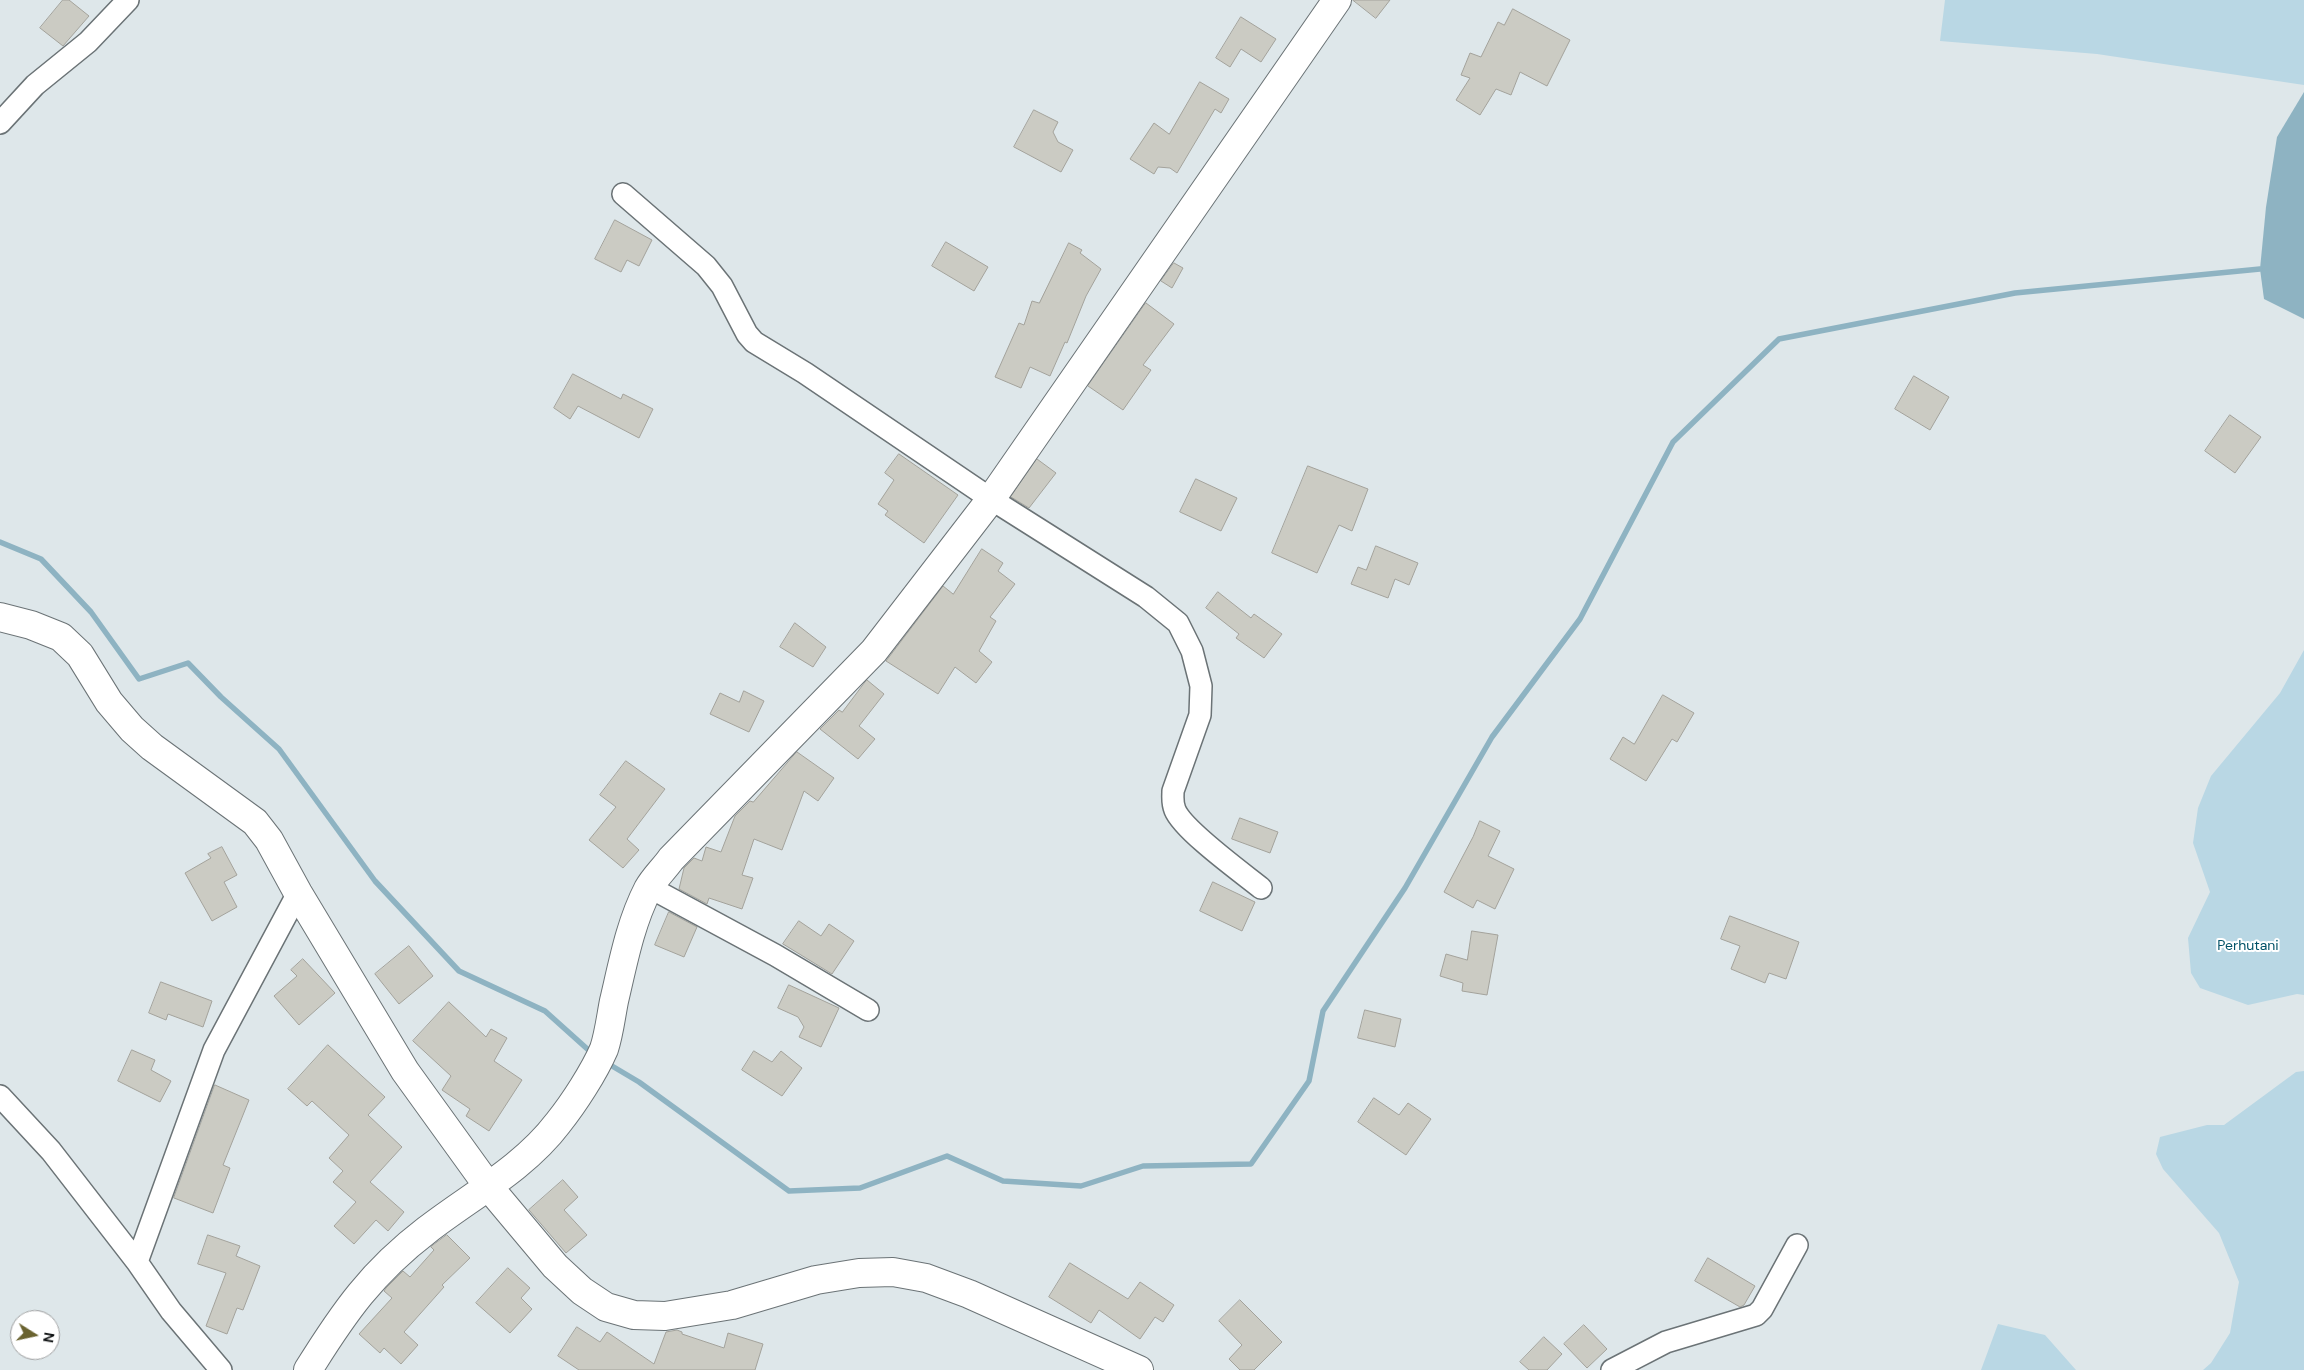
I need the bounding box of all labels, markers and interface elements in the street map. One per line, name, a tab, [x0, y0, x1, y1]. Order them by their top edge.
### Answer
park label: Perhutani	[2217, 938, 2279, 954]
north arrow	[10, 1310, 60, 1360]
text: N	[39, 1331, 59, 1344]

